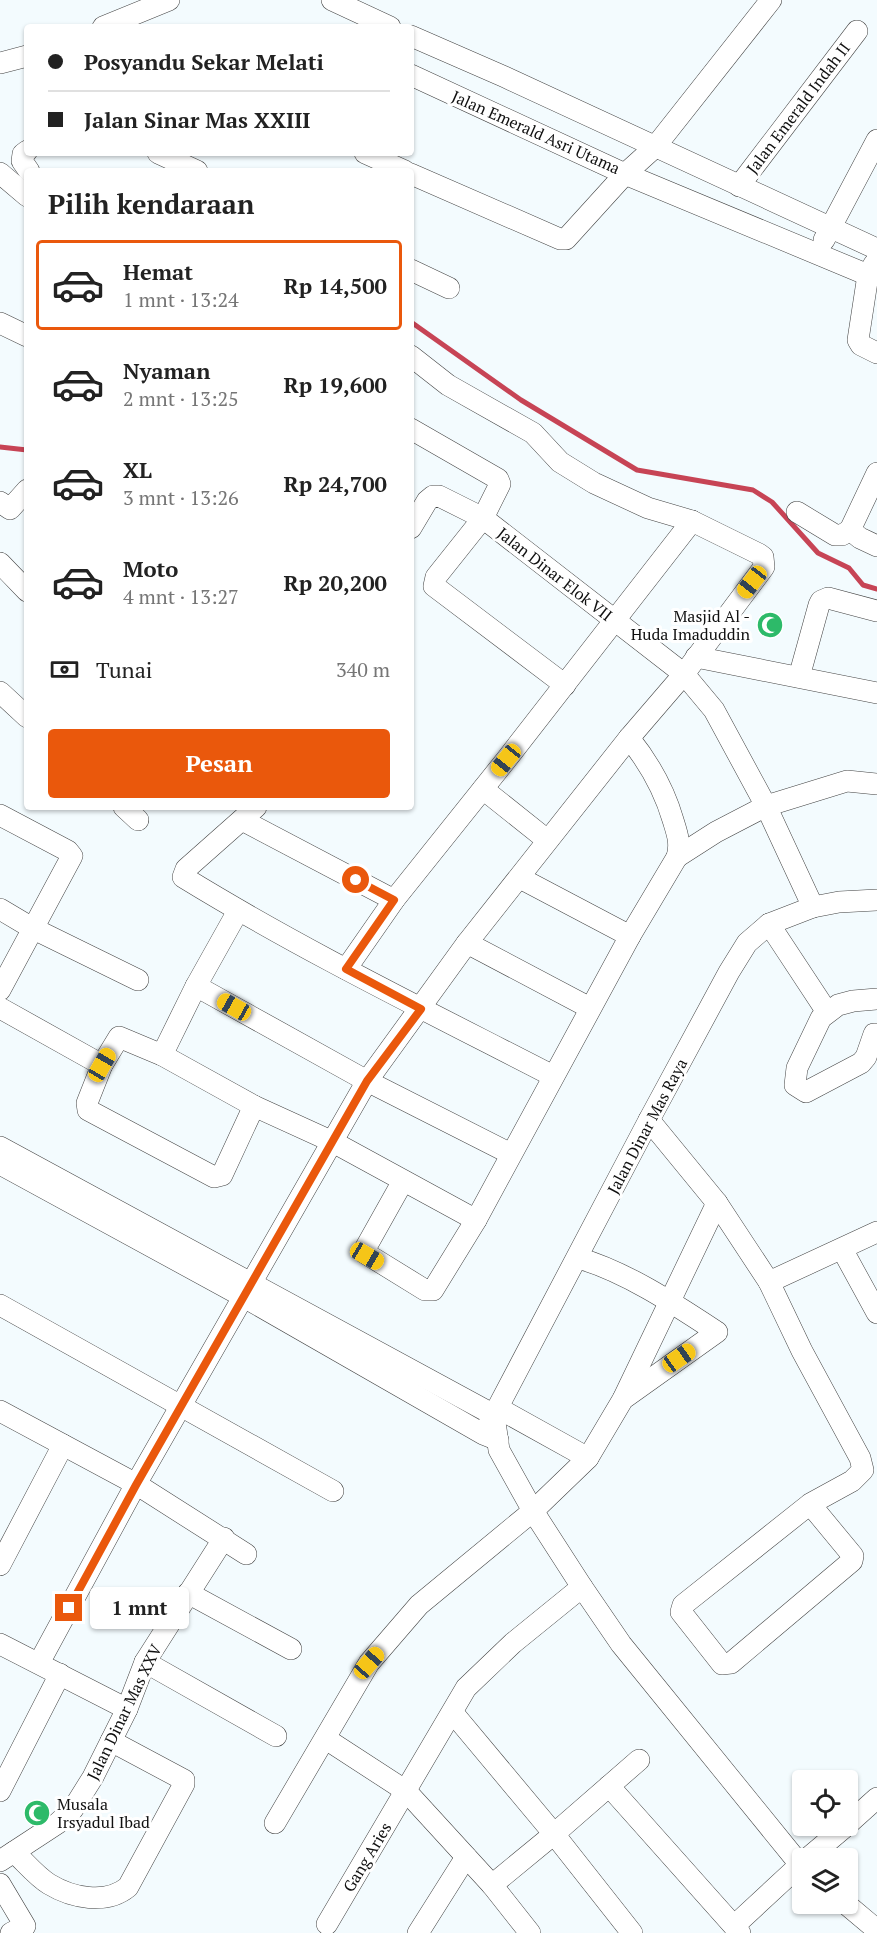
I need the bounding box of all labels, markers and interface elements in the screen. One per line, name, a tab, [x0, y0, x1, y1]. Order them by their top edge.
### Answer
street label: Jalan Emerald Indah II	[741, 38, 855, 178]
text: Posyandu Sekar Melati	[84, 47, 324, 76]
street label: Jalan Emerald Asri Utama	[448, 85, 624, 179]
text: Jalan Sinar Mas XXIII	[84, 105, 311, 134]
text: Pilih kendaraan	[48, 186, 254, 222]
text: Hemat	[123, 257, 193, 286]
icon: car	[51, 258, 105, 312]
text: Rp 14,500	[283, 271, 387, 300]
text: 1 mnt · 13:24	[123, 286, 239, 313]
text: Nyaman	[123, 356, 210, 385]
icon: car	[51, 357, 105, 411]
text: Rp 19,600	[283, 370, 387, 399]
text: 2 mnt · 13:25	[123, 385, 239, 412]
text: XL	[123, 455, 152, 484]
icon: car	[51, 456, 105, 510]
text: Rp 24,700	[283, 469, 387, 498]
text: 3 mnt · 13:26	[123, 484, 239, 511]
street label: Jalan Dinar Elok VII	[493, 522, 617, 626]
text: Moto	[123, 554, 178, 583]
icon: car	[51, 555, 105, 609]
car	[734, 562, 770, 602]
text: Rp 20,200	[283, 568, 387, 597]
text: 4 mnt · 13:27	[123, 583, 239, 610]
place label: Masjid Al - Huda Imaduddin	[631, 605, 750, 645]
mosque icon: Masjid Al - Huda Imaduddin	[755, 610, 785, 640]
icon: cash	[48, 653, 81, 686]
text: Tunai	[96, 655, 152, 684]
text: 340 m	[336, 656, 390, 683]
button: Pesan	[48, 729, 390, 798]
car	[488, 740, 524, 780]
route start	[342, 866, 369, 893]
car	[214, 990, 254, 1024]
car	[85, 1045, 119, 1085]
street label: Jalan Dinar Mas Raya	[602, 1054, 692, 1198]
car	[347, 1239, 387, 1273]
car	[659, 1340, 699, 1376]
callout: 1 mnt	[90, 1587, 189, 1629]
route end	[55, 1594, 82, 1621]
text: 1 mnt	[111, 1594, 168, 1621]
street label: Jalan Dinar Mas XXV	[82, 1640, 167, 1784]
car	[350, 1644, 388, 1682]
map controls	[792, 1770, 858, 1914]
button: locate	[792, 1770, 858, 1836]
place label: Musala Irsyadul Ibad	[57, 1793, 150, 1833]
mosque icon: Musala Irsyadul Ibad	[22, 1798, 52, 1828]
street label: Gang Aries	[338, 1818, 396, 1896]
button: layers	[792, 1848, 858, 1914]

